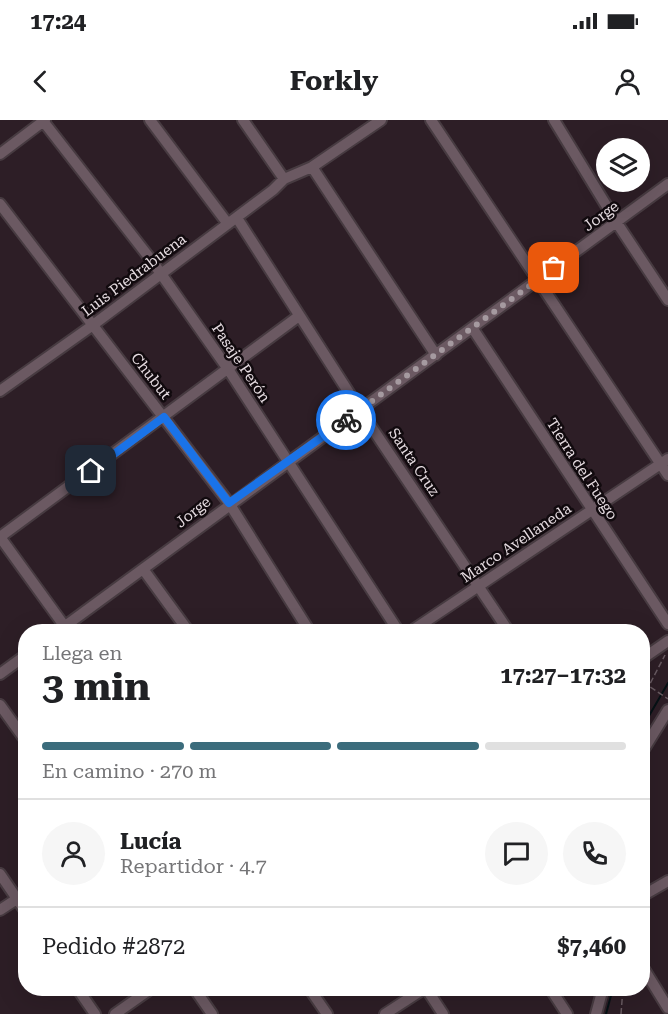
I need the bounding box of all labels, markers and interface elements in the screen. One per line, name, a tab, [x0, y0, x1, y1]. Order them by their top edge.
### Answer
text: 17:24	[30, 9, 86, 34]
icon: back	[24, 65, 57, 98]
text: Forkly	[290, 65, 378, 97]
icon: person	[611, 65, 644, 98]
map controls	[596, 138, 650, 192]
button: layers	[596, 138, 650, 192]
street label: Jorge	[580, 197, 622, 235]
street label: Luis Piedrabuena	[78, 230, 190, 320]
pin	[528, 242, 579, 293]
icon: bag	[537, 251, 570, 284]
street label: Pasaje Perón	[208, 320, 274, 406]
street label: Chubut	[127, 349, 175, 403]
courier	[316, 390, 376, 450]
icon: bike	[330, 404, 363, 437]
street label: Tierra del Fuego	[543, 415, 621, 523]
street label: Santa Cruz	[385, 425, 443, 499]
pin	[65, 445, 116, 496]
icon: home	[74, 454, 107, 487]
street label: Jorge	[172, 493, 214, 531]
street label: Marco Avellaneda	[457, 499, 575, 587]
text: Llega en	[42, 641, 122, 665]
text: 17:27–17:32	[500, 663, 626, 688]
text: 3 min	[42, 664, 150, 710]
text: En camino · 270 m	[42, 759, 217, 783]
button: person	[42, 822, 105, 885]
button: chat	[485, 822, 548, 885]
button: phone	[563, 822, 626, 885]
text: Lucía	[120, 829, 181, 854]
text: Repartidor · 4.7	[120, 854, 267, 878]
text: Pedido #2872	[42, 934, 185, 959]
text: $7,460	[557, 934, 626, 959]

